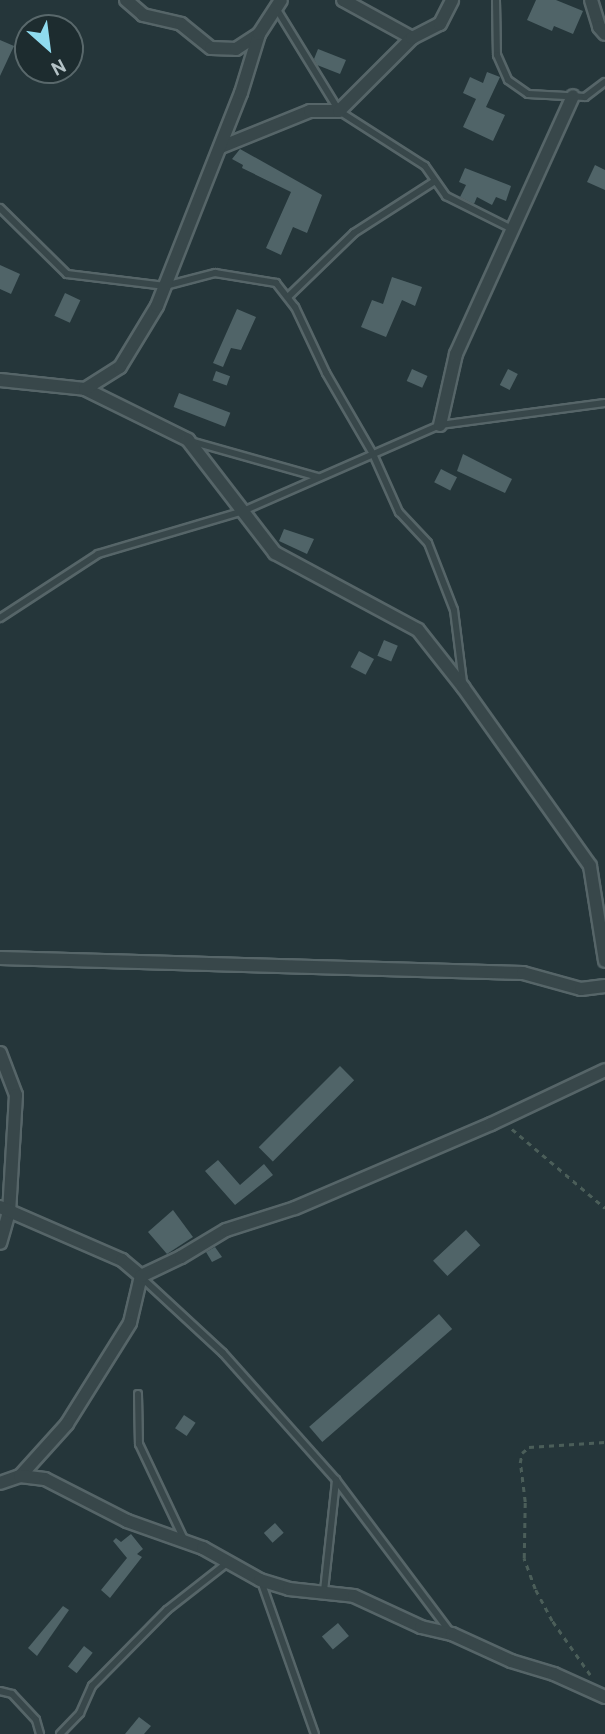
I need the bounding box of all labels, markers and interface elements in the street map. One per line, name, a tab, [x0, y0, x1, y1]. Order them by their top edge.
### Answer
north arrow	[14, 14, 84, 84]
text: N	[46, 52, 70, 80]

